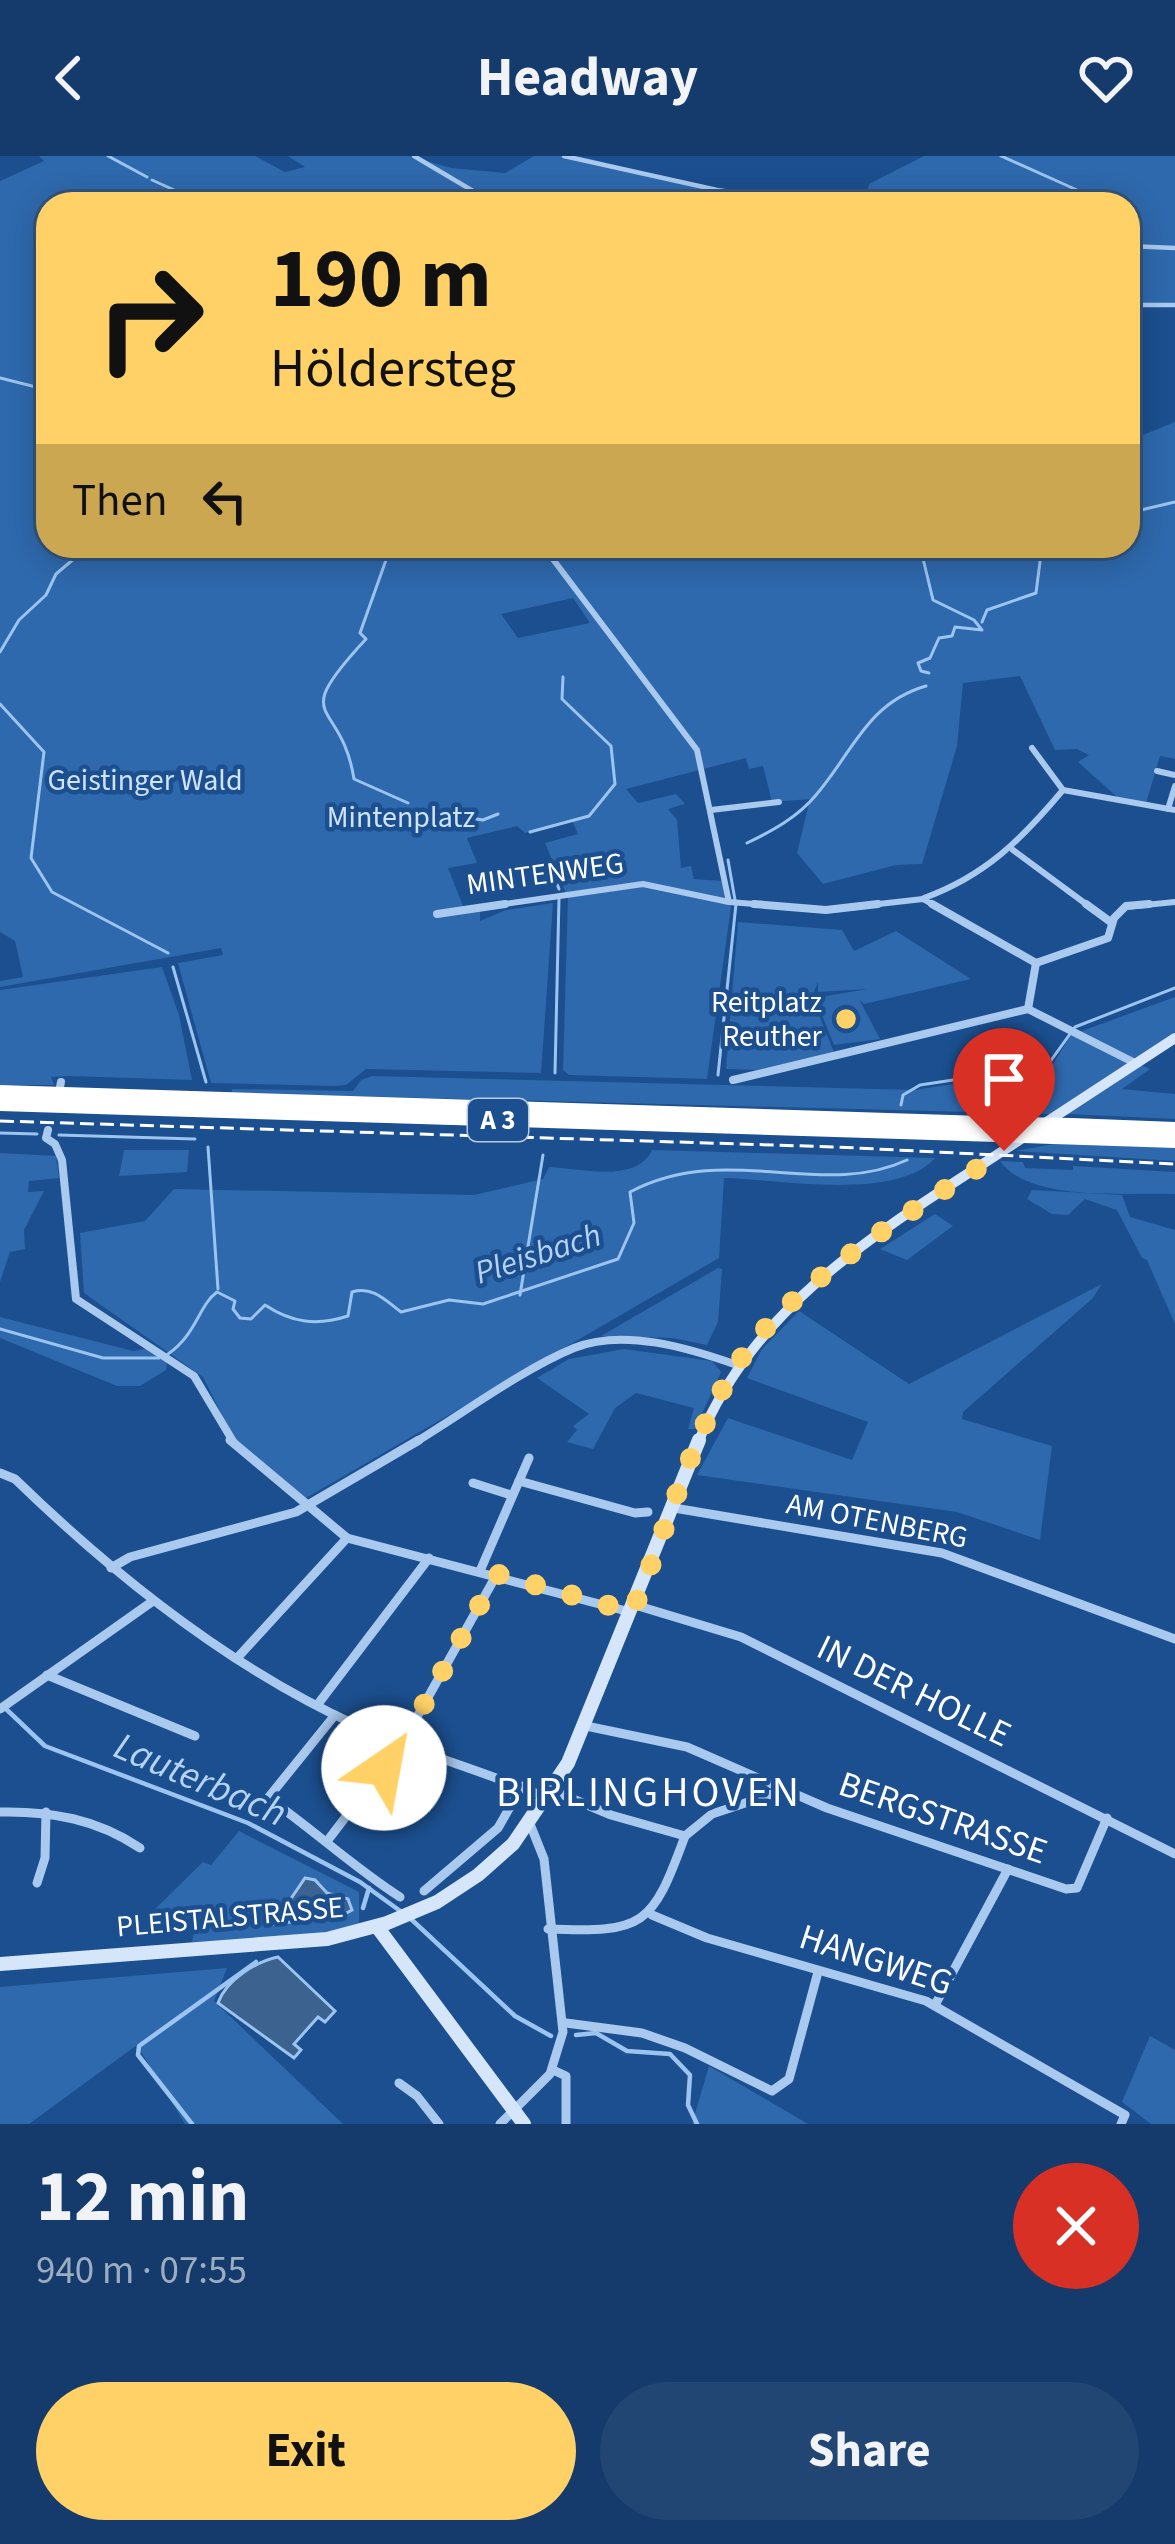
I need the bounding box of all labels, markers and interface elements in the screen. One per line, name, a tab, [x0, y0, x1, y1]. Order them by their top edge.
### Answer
text: Headway	[477, 40, 698, 117]
icon: back	[36, 45, 102, 111]
icon: heart	[1073, 45, 1139, 111]
text: 190 m	[270, 220, 492, 340]
icon: right	[72, 240, 228, 396]
text: Höldersteg	[270, 331, 516, 408]
icon: left	[192, 468, 258, 534]
text: Then	[72, 469, 168, 533]
park label: Geistinger Wald	[47, 759, 243, 802]
park label: Mintenplatz	[327, 796, 475, 839]
street label: MINTENWEG	[464, 842, 626, 906]
place label: Reitplatz Reuther	[711, 981, 823, 1058]
marker: Reitplatz Reuther	[833, 1006, 859, 1032]
pin	[953, 1028, 1055, 1151]
icon: arrive	[971, 1046, 1037, 1112]
road number: A 3	[468, 1099, 528, 1141]
water label: Pleisbach	[469, 1212, 607, 1296]
street label: AM OTENBERG	[783, 1482, 971, 1560]
street label: IN DER HOLLE	[808, 1622, 1020, 1760]
position arrow	[321, 1705, 447, 1831]
water label: Lauterbach	[105, 1719, 295, 1841]
street label: BERGSTRASSE	[832, 1758, 1054, 1878]
district label: BIRLINGHOVEN	[496, 1763, 802, 1823]
street label: PLEISTALSTRASSE	[115, 1886, 345, 1948]
street label: HANGWEG	[793, 1911, 959, 2009]
text: 12 min	[36, 2146, 249, 2249]
button: close	[1013, 2163, 1139, 2289]
text: 940 m · 07:55	[36, 2243, 247, 2299]
button: Exit	[36, 2382, 576, 2520]
button: Share	[600, 2382, 1139, 2520]

